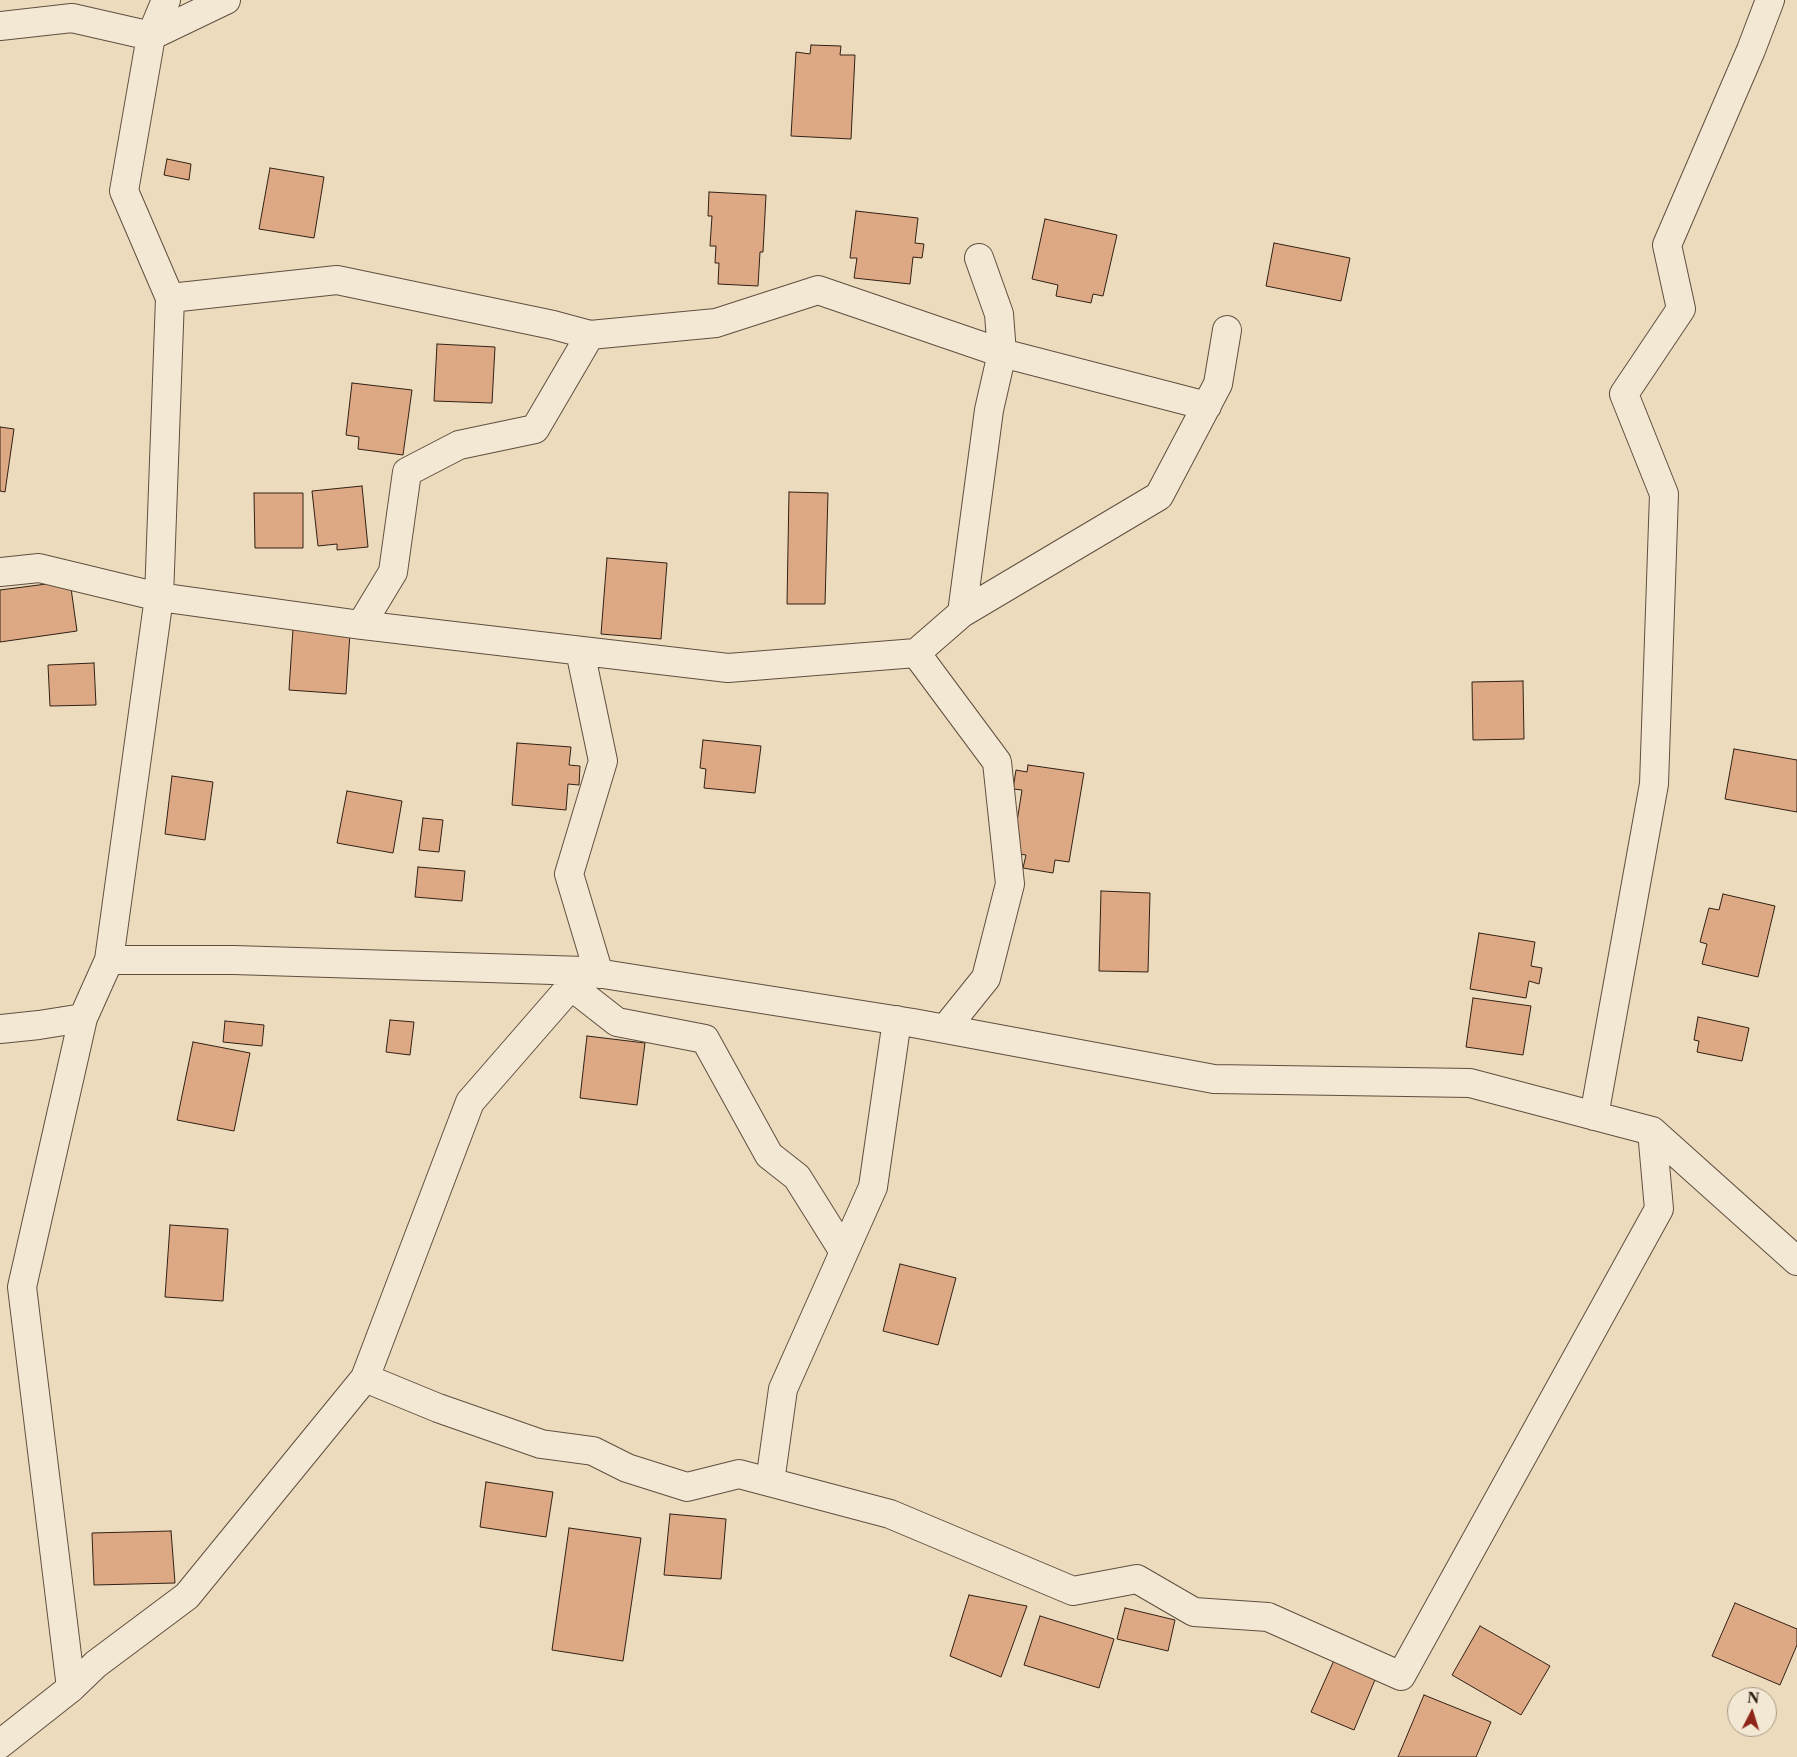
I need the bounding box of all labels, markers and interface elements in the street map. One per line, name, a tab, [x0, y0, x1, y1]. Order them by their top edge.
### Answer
north arrow	[1727, 1687, 1777, 1737]
text: N	[1746, 1689, 1760, 1708]

